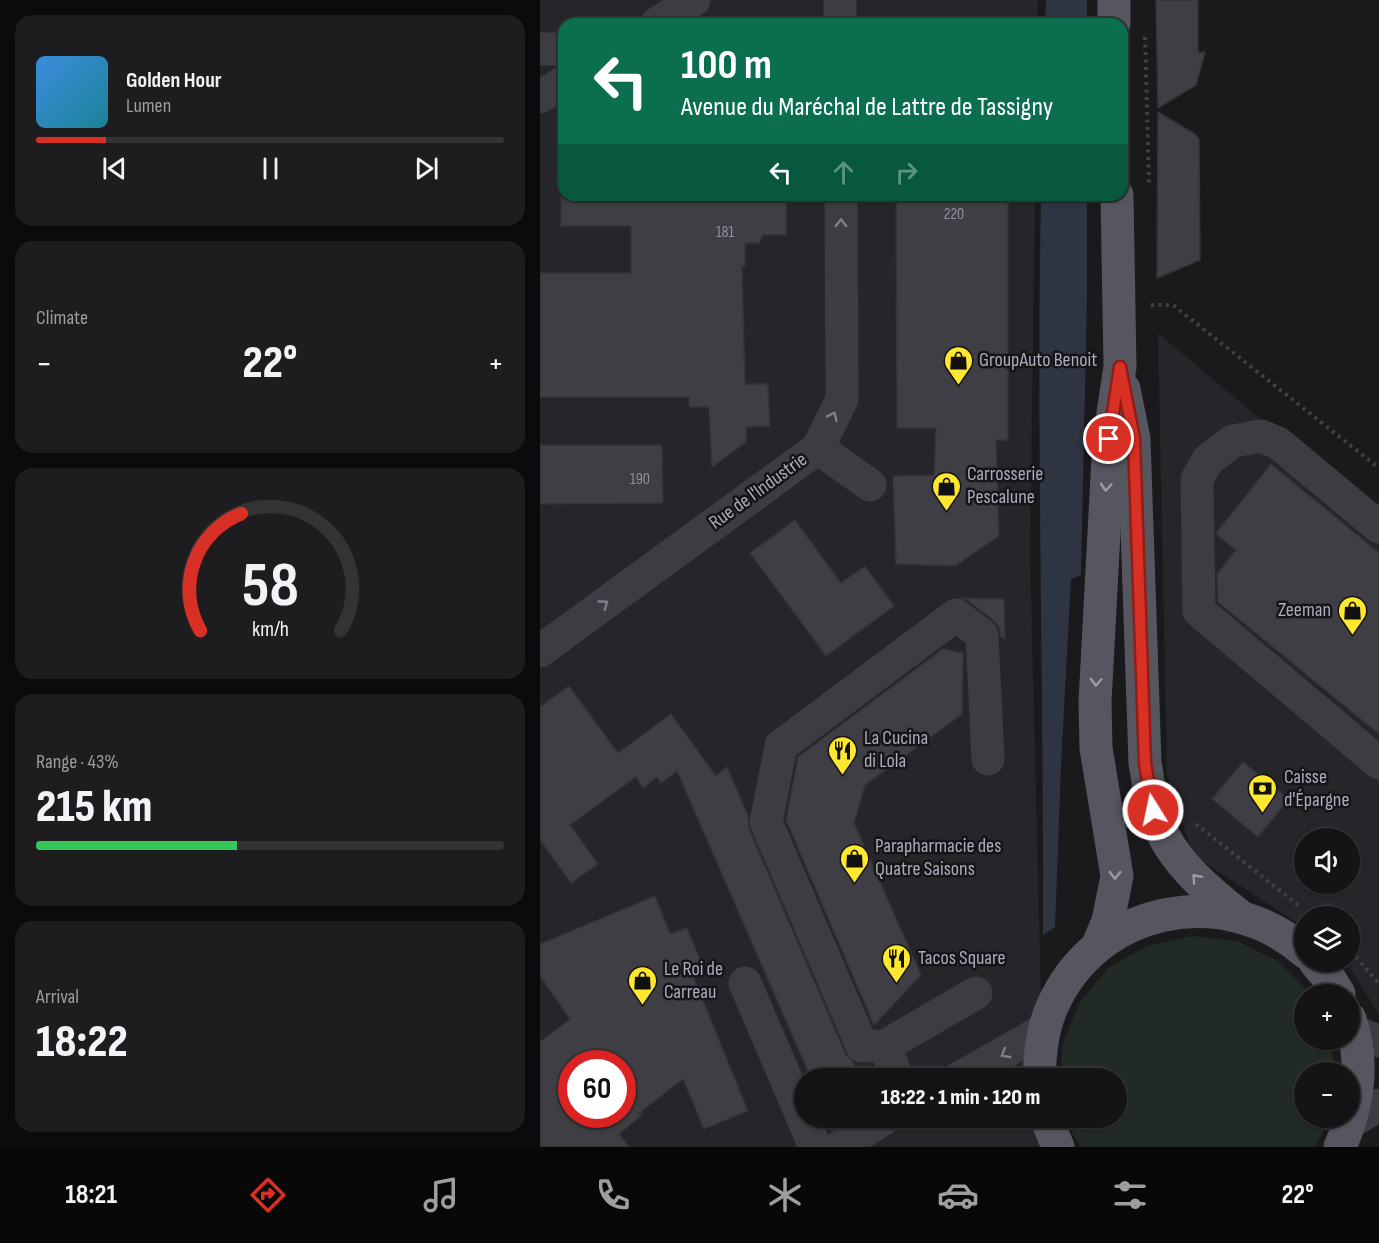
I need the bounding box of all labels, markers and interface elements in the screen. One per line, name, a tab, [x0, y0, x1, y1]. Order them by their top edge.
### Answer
text: 100 m	[681, 40, 772, 91]
icon: left	[582, 42, 660, 120]
text: Golden Hour	[126, 67, 222, 94]
text: Avenue du Maréchal de Lattre de Tassigny	[681, 91, 1053, 123]
text: Lumen	[126, 94, 171, 118]
icon: previous	[98, 152, 131, 185]
icon: pause	[254, 152, 287, 185]
icon: next	[410, 152, 443, 185]
icon: left	[764, 156, 797, 189]
icon: ahead	[827, 156, 860, 189]
icon: right	[890, 156, 923, 189]
house number: 220	[944, 205, 964, 224]
one-way arrow	[835, 218, 847, 227]
house number: 181	[716, 223, 734, 242]
text: Climate	[36, 306, 88, 330]
text: 22°	[242, 336, 298, 391]
text: −	[36, 344, 52, 384]
text: +	[488, 344, 504, 384]
shop icon: GroupAuto Benoit	[942, 344, 974, 386]
place label: GroupAuto Benoit	[979, 348, 1097, 372]
one-way arrow	[826, 411, 838, 422]
pin	[1083, 413, 1134, 464]
icon: arrive	[1092, 422, 1125, 455]
street label: Rue de l'Industrie	[704, 447, 812, 535]
place label: Carrosserie Pescalune	[967, 462, 1043, 509]
house number: 190	[630, 470, 650, 489]
shop icon: Carrosserie Pescalune	[930, 470, 962, 512]
one-way arrow	[1100, 483, 1113, 492]
text: 58	[242, 549, 298, 624]
shop icon: Zeeman	[1336, 594, 1368, 636]
place label: Zeeman	[1278, 598, 1331, 622]
one-way arrow	[598, 600, 609, 611]
text: km/h	[251, 617, 289, 642]
one-way arrow	[1090, 677, 1103, 686]
place label: La Cucina di Lola	[864, 726, 928, 773]
restaurant icon: La Cucina di Lola	[827, 734, 859, 776]
text: Range · 43%	[36, 750, 119, 774]
place label: Caisse d'Épargne	[1284, 765, 1349, 812]
bank icon: Caisse d'Épargne	[1247, 772, 1279, 814]
position arrow	[1121, 778, 1185, 842]
text: 215 km	[36, 780, 152, 835]
map controls	[1294, 828, 1360, 1128]
button: sound	[1294, 828, 1360, 894]
place label: Parapharmacie des Quatre Saisons	[875, 834, 1001, 881]
shop icon: Parapharmacie des Quatre Saisons	[838, 842, 870, 884]
one-way arrow	[1109, 871, 1121, 880]
one-way arrow	[1192, 874, 1203, 885]
button: layers	[1294, 906, 1360, 972]
restaurant icon: Tacos Square	[881, 942, 913, 984]
place label: Tacos Square	[918, 946, 1005, 970]
place label: Le Roi de Carreau	[664, 957, 723, 1004]
shop icon: Le Roi de Carreau	[627, 964, 659, 1006]
button: +	[1294, 984, 1360, 1050]
text: Arrival	[36, 985, 79, 1009]
text: 18:22	[36, 1015, 128, 1070]
one-way arrow	[1001, 1046, 1011, 1058]
speed limit sign: 60	[558, 1050, 636, 1128]
button: −	[1294, 1062, 1360, 1128]
text: 18:22 · 1 min · 120 m	[881, 1084, 1040, 1111]
icon: directions	[247, 1174, 289, 1216]
icon: music	[420, 1174, 462, 1216]
icon: phone	[592, 1174, 634, 1216]
icon: climate	[764, 1174, 806, 1216]
icon: car	[937, 1174, 979, 1216]
icon: filters	[1109, 1174, 1151, 1216]
text: 18:21	[65, 1179, 117, 1211]
text: 22°	[1282, 1179, 1314, 1211]

